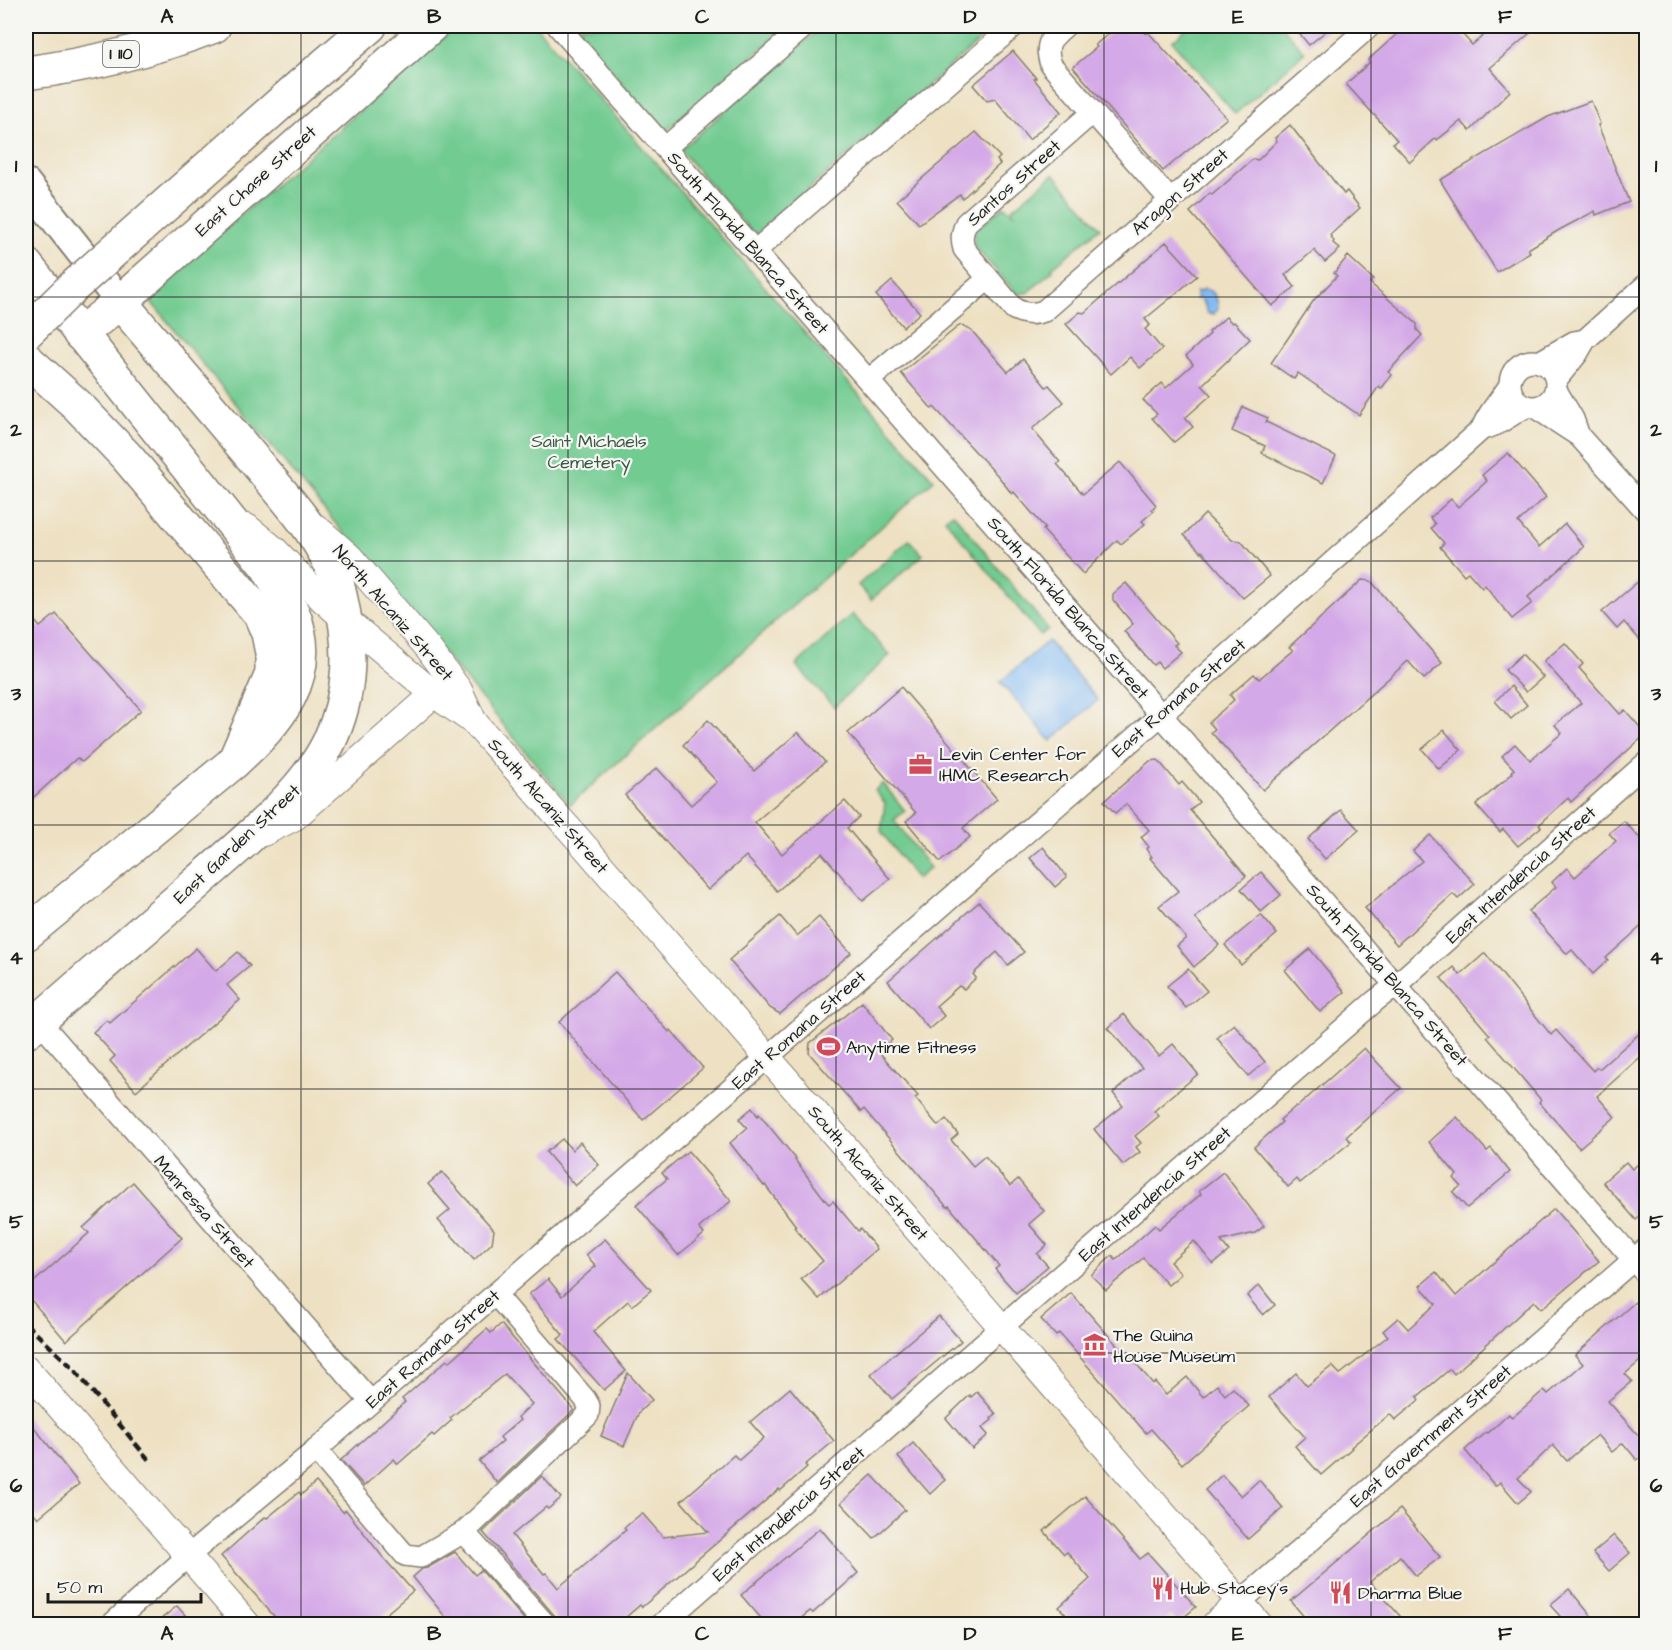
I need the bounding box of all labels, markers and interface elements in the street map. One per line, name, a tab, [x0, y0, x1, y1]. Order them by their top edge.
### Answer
text: A	[161, 3, 174, 31]
text: B	[427, 3, 442, 31]
text: C	[695, 3, 710, 31]
text: D	[964, 3, 977, 31]
text: E	[1232, 3, 1244, 31]
text: F	[1498, 3, 1513, 31]
road number: I 110	[103, 41, 139, 67]
street label: East Chase Street	[190, 119, 323, 242]
street label: Santos Street	[961, 133, 1067, 232]
street label: Aragon Street	[1126, 142, 1235, 242]
street label: South Florida Blanca Street	[661, 146, 835, 340]
text: 1	[15, 152, 18, 180]
text: 1	[1655, 152, 1658, 180]
text: 2	[9, 416, 22, 444]
text: 2	[1649, 416, 1662, 444]
park label: Saint Michaels Cemetery	[531, 429, 647, 476]
street label: South Florida Blanca Street	[981, 511, 1155, 705]
street label: North Alcaniz Street	[327, 540, 460, 687]
street label: East Romana Street	[1107, 632, 1252, 763]
text: 3	[10, 680, 22, 708]
text: 3	[1650, 680, 1662, 708]
street label: South Alcaniz Street	[482, 733, 614, 880]
place label: Levin Center for IHMC Research	[939, 742, 1086, 788]
office icon: Levin Center for IHMC Research	[908, 751, 934, 777]
street label: East Garden Street	[168, 778, 307, 910]
street label: East Intendencia Street	[1440, 800, 1602, 950]
street label: South Florida Blanca Street	[1300, 878, 1474, 1072]
text: 4	[9, 944, 23, 972]
text: 4	[1649, 944, 1663, 972]
street label: East Romana Street	[727, 964, 872, 1095]
sports icon: Anytime Fitness	[815, 1034, 841, 1060]
place label: Anytime Fitness	[846, 1035, 977, 1061]
street label: South Alcaniz Street	[802, 1100, 934, 1247]
street label: East Intendencia Street	[1073, 1120, 1237, 1267]
street label: Manressa Street	[148, 1150, 261, 1275]
text: 5	[9, 1208, 24, 1236]
text: 5	[1649, 1208, 1664, 1236]
street label: East Romana Street	[361, 1283, 506, 1414]
place label: The Quina House Museum	[1113, 1323, 1235, 1369]
museum icon: The Quina House Museum	[1082, 1332, 1108, 1358]
street label: East Government Street	[1345, 1358, 1518, 1513]
street label: East Intendencia Street	[707, 1440, 871, 1587]
text: 6	[10, 1472, 23, 1500]
text: 6	[1650, 1472, 1663, 1500]
scale bar	[48, 1566, 201, 1604]
text: 50 m	[57, 1575, 102, 1600]
restaurant icon: Hub Stacey's	[1149, 1575, 1175, 1601]
place label: Hub Stacey's	[1180, 1576, 1288, 1602]
restaurant icon: Dharma Blue	[1327, 1580, 1353, 1606]
place label: Dharma Blue	[1358, 1581, 1463, 1606]
text: A	[161, 1620, 174, 1648]
text: B	[427, 1620, 442, 1648]
text: C	[695, 1620, 710, 1648]
text: D	[964, 1620, 977, 1648]
text: E	[1232, 1620, 1244, 1648]
text: F	[1498, 1620, 1513, 1648]

